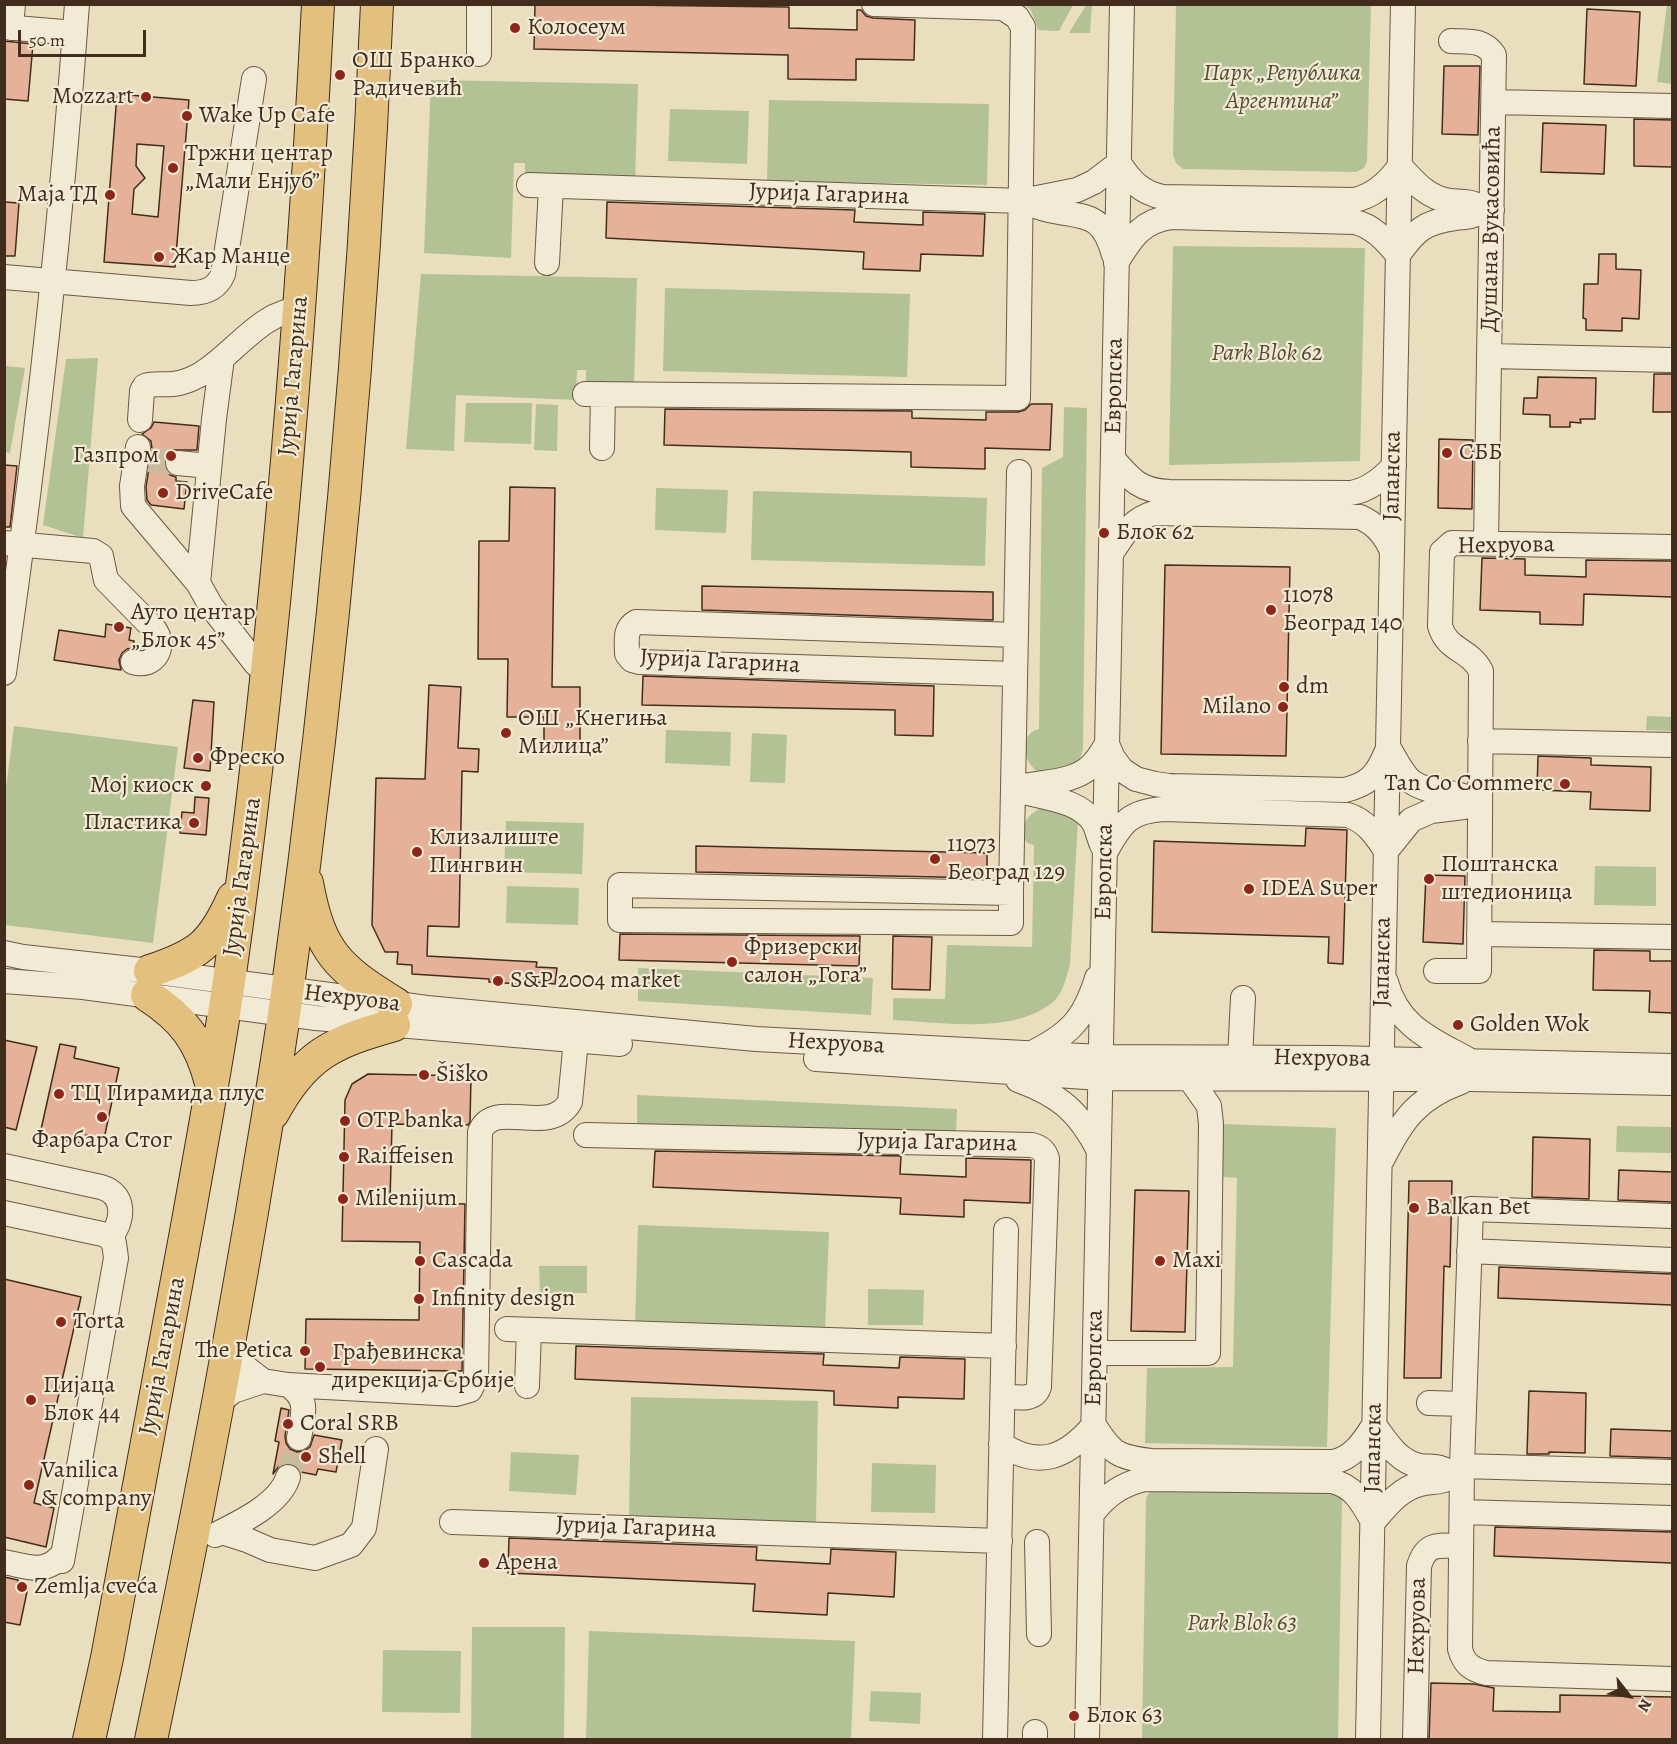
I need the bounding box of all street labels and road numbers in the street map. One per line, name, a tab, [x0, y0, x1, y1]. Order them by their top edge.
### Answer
street label: Душана Вукасовића	[1476, 126, 1508, 332]
street label: Јурија Гагарина	[748, 178, 910, 212]
street label: Јурија Гагарина	[273, 295, 315, 457]
street label: Европска	[1100, 337, 1130, 435]
street label: Јапанска	[1378, 431, 1408, 521]
street label: Нехруова	[1457, 531, 1555, 561]
street label: Јурија Гагарина	[639, 643, 801, 681]
street label: Јурија Гагарина	[218, 796, 268, 958]
street label: Европска	[1090, 823, 1120, 921]
street label: Јапанска	[1368, 917, 1398, 1007]
street label: Нехруова	[302, 979, 402, 1019]
street label: Нехруова	[787, 1027, 885, 1061]
street label: Нехруова	[1273, 1044, 1371, 1074]
street label: Јурија Гагарина	[857, 1127, 1017, 1159]
street label: Јурија Гагарина	[134, 1274, 192, 1438]
street label: Европска	[1080, 1309, 1110, 1407]
street label: Јапанска	[1359, 1403, 1389, 1493]
street label: Јурија Гагарина	[555, 1511, 717, 1545]
street label: Нехруова	[1403, 1577, 1433, 1675]

